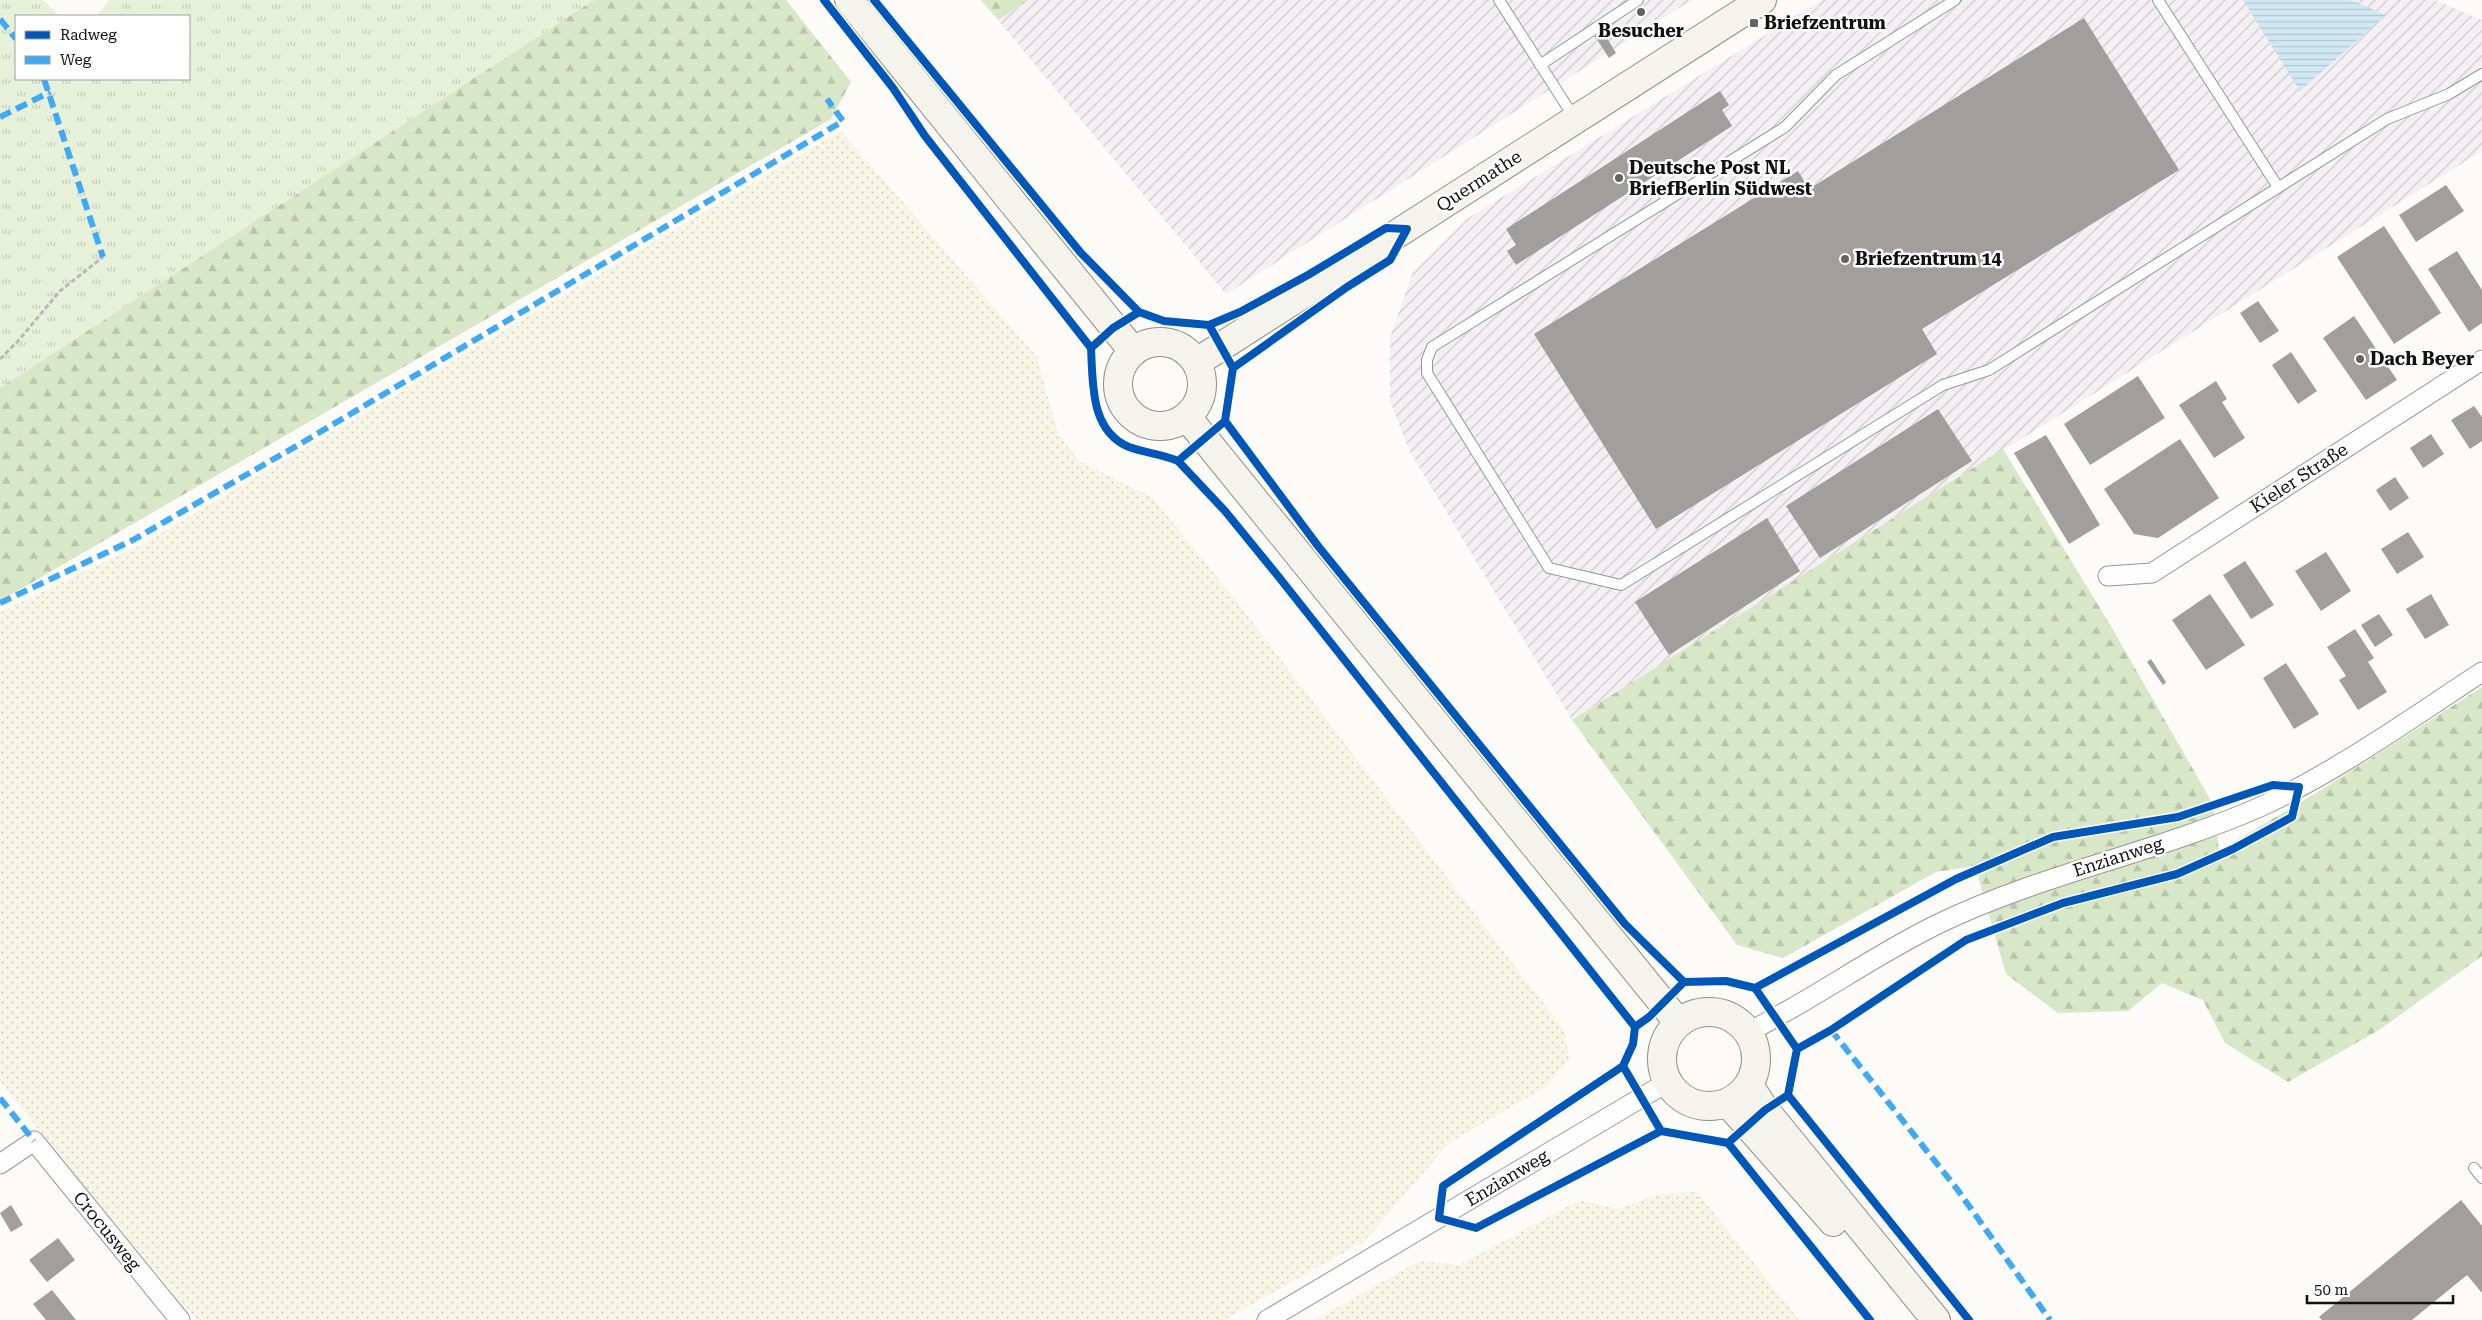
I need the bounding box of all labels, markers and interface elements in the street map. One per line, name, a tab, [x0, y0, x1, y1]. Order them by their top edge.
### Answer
marker: Besucher	[1635, 6, 1647, 18]
place label: Briefzentrum	[1764, 12, 1887, 33]
legend	[15, 15, 190, 80]
marker: Briefzentrum	[1748, 17, 1760, 29]
place label: Besucher	[1598, 20, 1684, 41]
text: Radweg	[60, 26, 117, 44]
text: Weg	[60, 51, 92, 69]
street label: Quermathe	[1432, 145, 1525, 216]
place label: Deutsche Post NL BriefBerlin Südwest	[1629, 157, 1812, 199]
marker: Deutsche Post NL BriefBerlin Südwest	[1613, 172, 1625, 184]
place label: Briefzentrum 14	[1855, 248, 2002, 269]
marker: Briefzentrum 14	[1839, 253, 1851, 265]
place label: Dach Beyer	[2370, 348, 2474, 369]
marker: Dach Beyer	[2354, 353, 2366, 365]
street label: Kieler Straße	[2246, 438, 2351, 517]
street label: Enzianweg	[2070, 832, 2166, 881]
street label: Enzianweg	[1461, 1144, 1553, 1211]
street label: Crocusweg	[69, 1187, 146, 1275]
scale bar	[2307, 1272, 2453, 1304]
text: 50 m	[2314, 1281, 2349, 1299]

